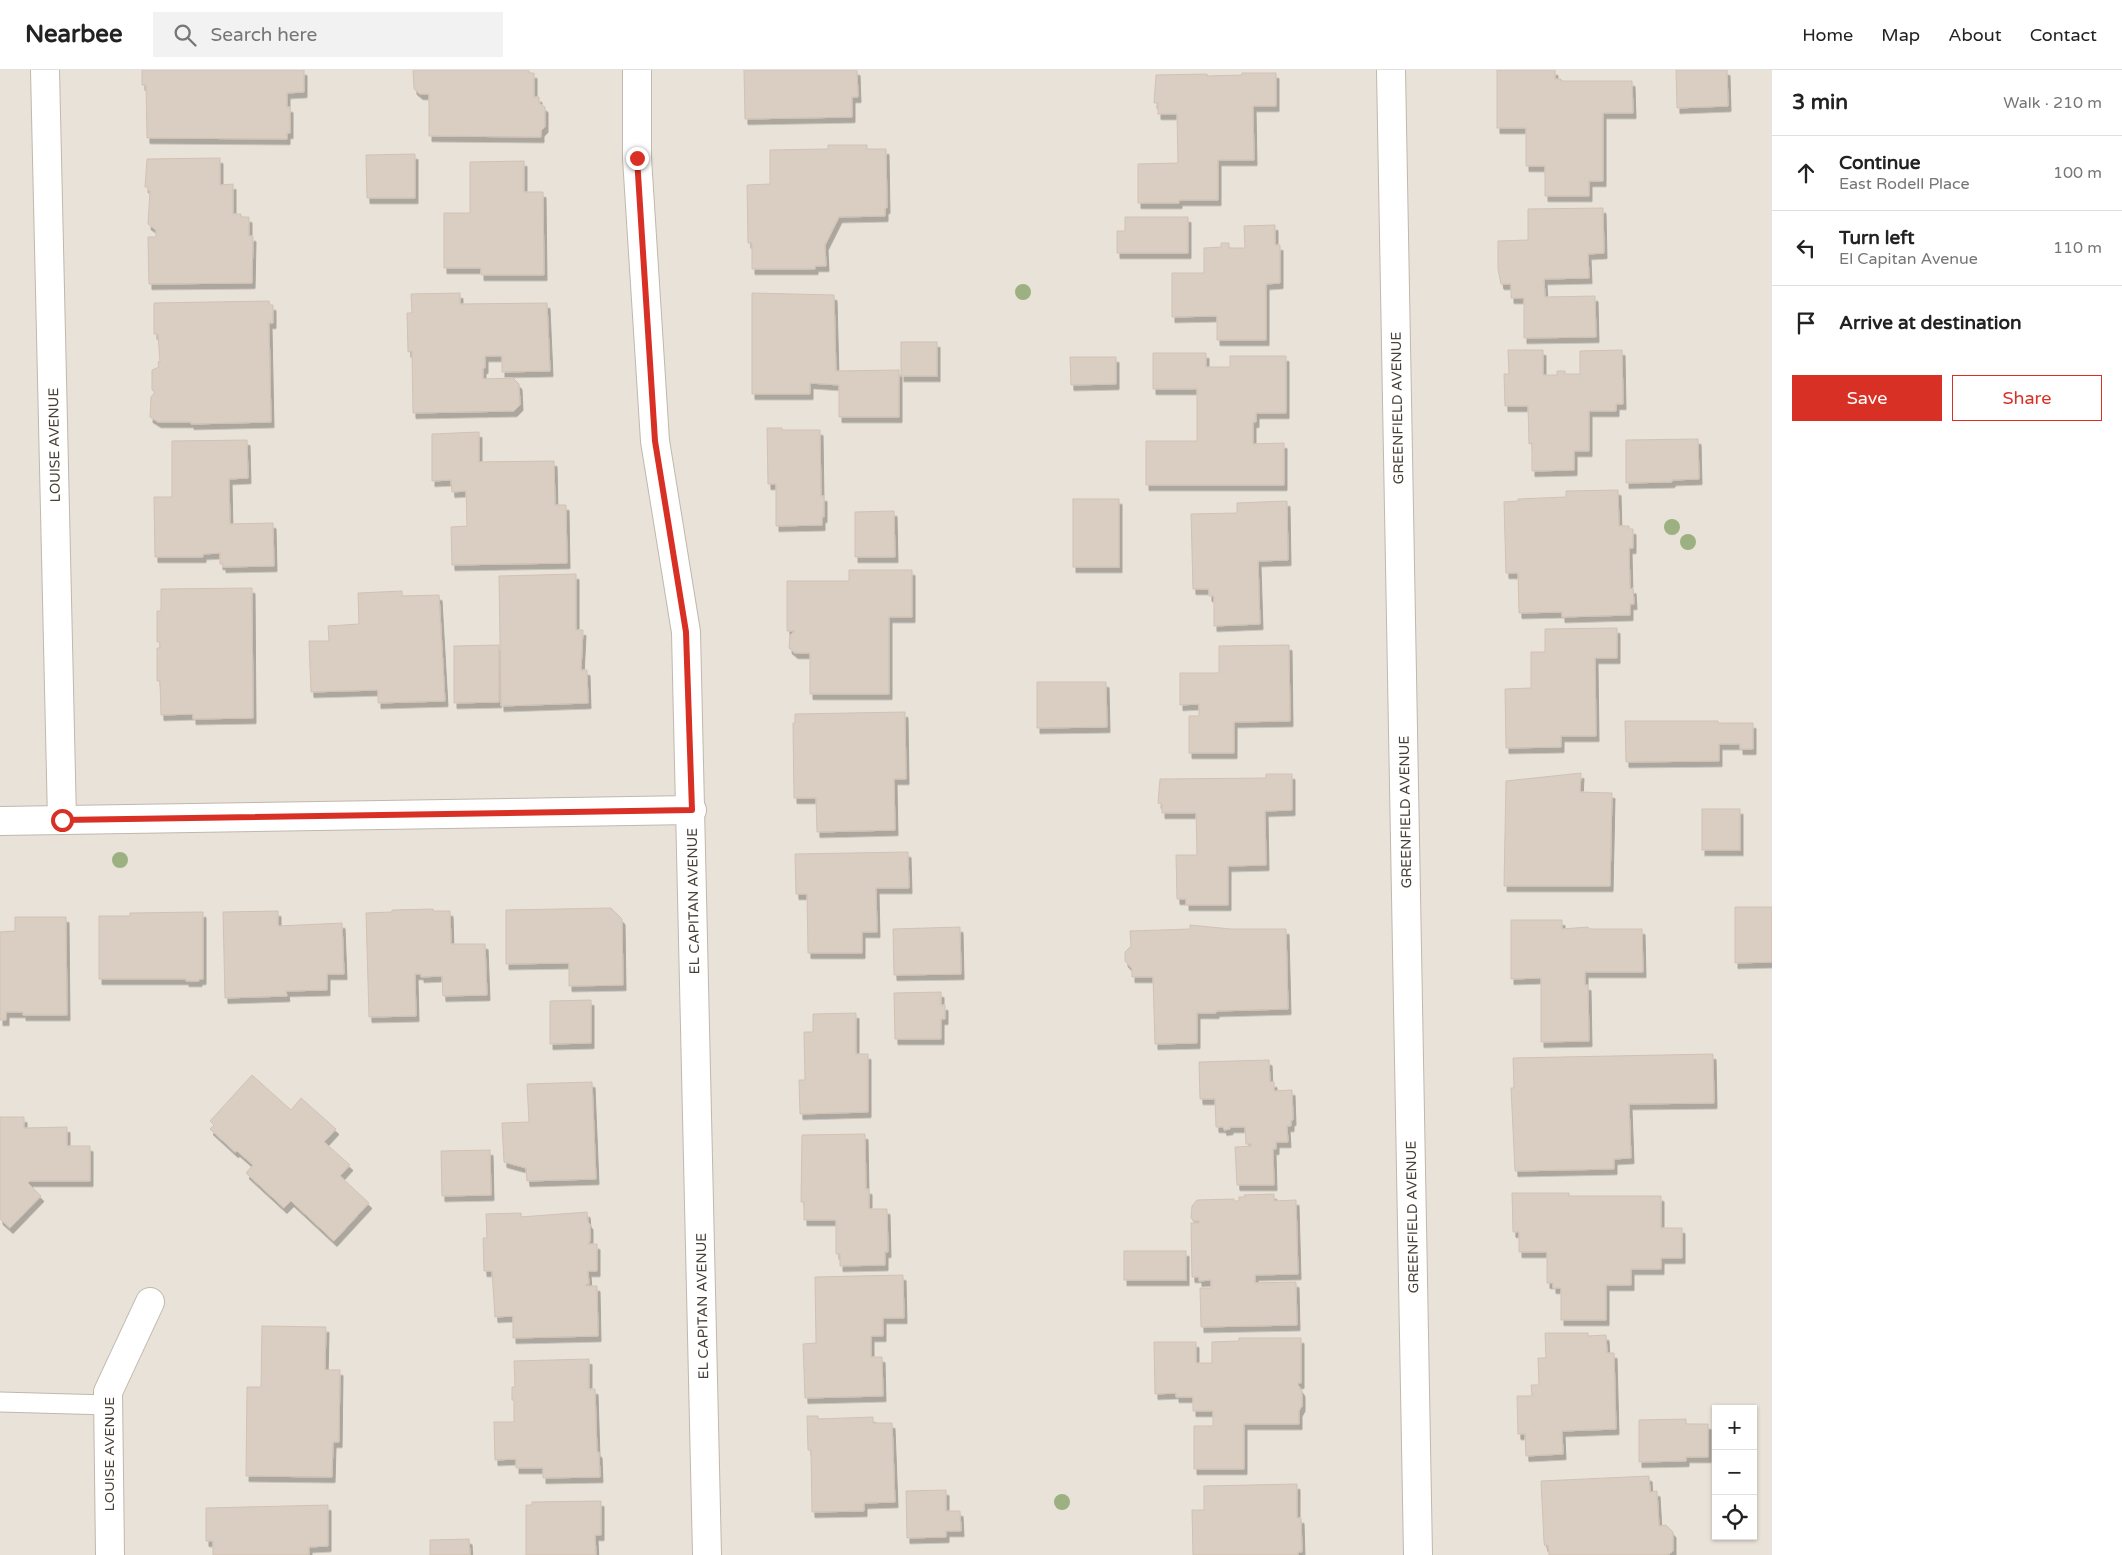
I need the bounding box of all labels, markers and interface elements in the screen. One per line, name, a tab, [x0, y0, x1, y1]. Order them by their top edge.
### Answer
search box	[153, 12, 503, 57]
text: Nearbee	[25, 20, 123, 49]
icon: search	[171, 21, 199, 49]
text: Search here	[211, 24, 317, 46]
text: Home	[1802, 24, 1853, 46]
text: Map	[1881, 24, 1920, 46]
text: About	[1948, 24, 2002, 46]
text: Contact	[2030, 24, 2097, 46]
text: 3 min	[1792, 90, 1848, 115]
text: Walk · 210 m	[2003, 93, 2102, 113]
route end	[626, 147, 649, 170]
text: Continue	[1839, 152, 1921, 174]
icon: ahead	[1792, 159, 1820, 187]
text: 100 m	[2053, 163, 2102, 183]
text: East Rodell Place	[1839, 174, 1970, 194]
text: Turn left	[1839, 227, 1915, 249]
icon: left	[1792, 234, 1820, 262]
text: 110 m	[2053, 238, 2102, 258]
text: El Capitan Avenue	[1839, 249, 1978, 269]
icon: arrive	[1792, 309, 1820, 337]
text: Arrive at destination	[1839, 312, 2022, 334]
street label: GREENFIELD AVENUE	[1388, 331, 1407, 484]
button: Save	[1792, 375, 1942, 421]
button: Share	[1952, 375, 2102, 421]
street label: LOUISE AVENUE	[45, 388, 64, 502]
street label: GREENFIELD AVENUE	[1396, 735, 1415, 888]
route start	[51, 809, 74, 832]
street label: EL CAPITAN AVENUE	[684, 828, 703, 974]
street label: GREENFIELD AVENUE	[1403, 1140, 1422, 1293]
street label: EL CAPITAN AVENUE	[693, 1233, 712, 1379]
street label: LOUISE AVENUE	[101, 1397, 118, 1511]
map controls	[1712, 1405, 1757, 1540]
button: +	[1712, 1405, 1757, 1450]
button: −	[1712, 1450, 1757, 1495]
button: locate	[1712, 1495, 1757, 1540]

